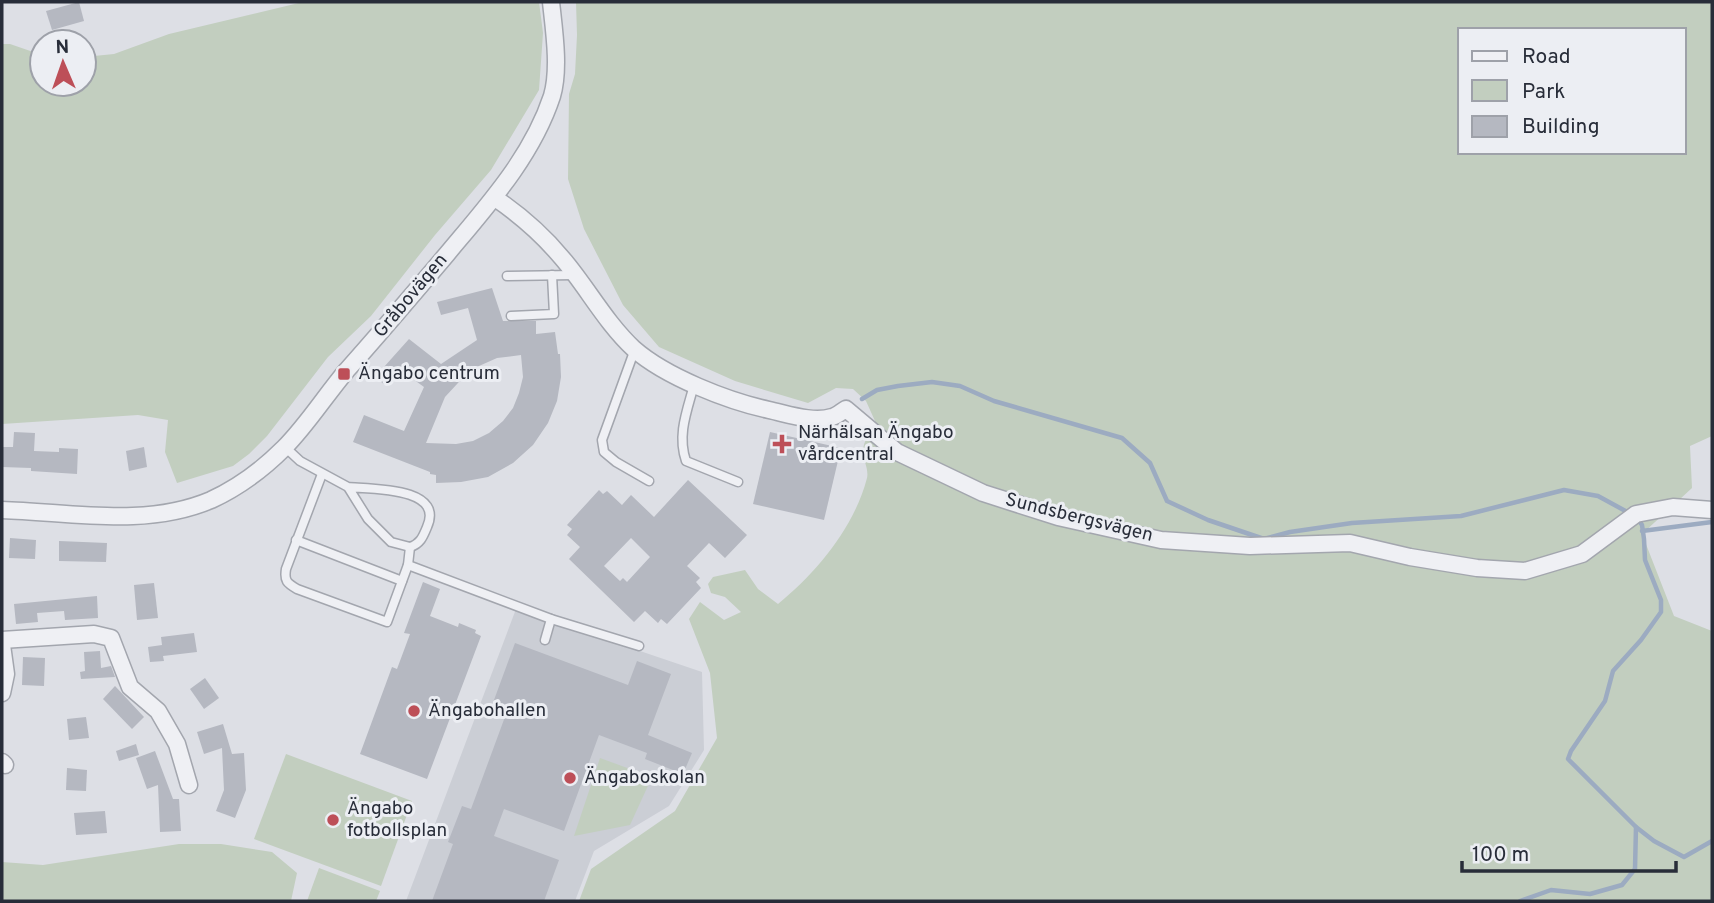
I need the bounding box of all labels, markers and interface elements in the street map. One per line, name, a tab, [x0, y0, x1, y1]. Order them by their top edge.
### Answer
north arrow	[28, 28, 98, 98]
legend	[1458, 28, 1686, 154]
text: N	[55, 36, 70, 60]
text: Road	[1522, 44, 1571, 71]
text: Park	[1522, 79, 1565, 106]
text: Building	[1522, 114, 1600, 141]
street label: Gråbovägen	[369, 249, 453, 343]
place label: Ängabo centrum	[358, 361, 500, 386]
marker: Ängabo centrum	[336, 366, 352, 382]
place label: Närhälsan Ängabo vårdcentral	[798, 420, 954, 467]
marker: Närhälsan Ängabo vårdcentral	[772, 434, 792, 454]
street label: Sundsbergsvägen	[1003, 488, 1155, 548]
place label: Ängabohallen	[428, 698, 546, 723]
marker: Ängabohallen	[406, 703, 422, 719]
place label: Ängaboskolan	[584, 765, 705, 790]
marker: Ängaboskolan	[562, 770, 578, 786]
place label: Ängabo fotbollsplan	[347, 796, 447, 843]
marker: Ängabo fotbollsplan	[325, 812, 341, 828]
scale bar	[1462, 830, 1676, 874]
text: 100 m	[1472, 842, 1529, 869]

